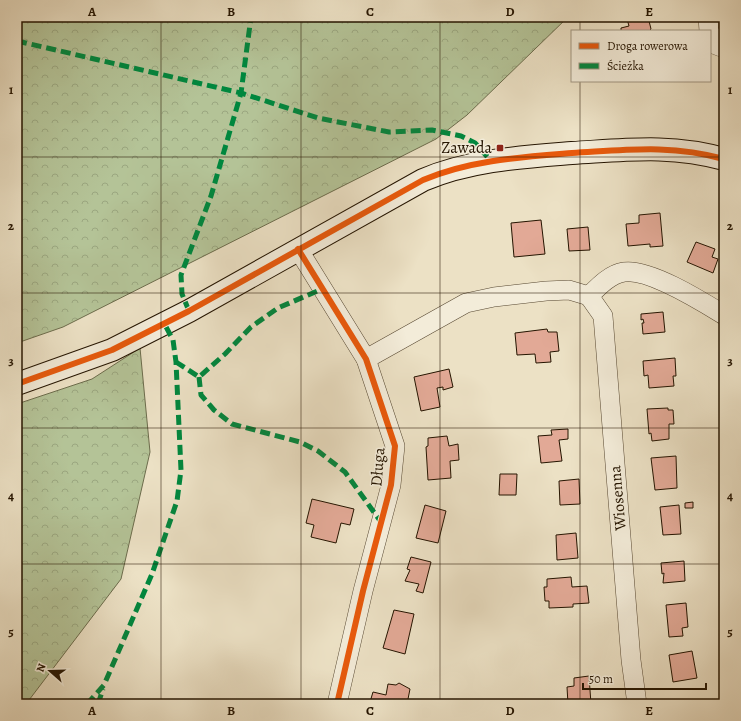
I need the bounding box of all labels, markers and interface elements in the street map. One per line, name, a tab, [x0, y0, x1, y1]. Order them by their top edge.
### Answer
text: A	[87, 3, 97, 20]
text: B	[227, 3, 235, 20]
text: C	[366, 3, 374, 20]
text: D	[505, 3, 515, 20]
text: E	[645, 3, 653, 20]
legend	[571, 30, 711, 82]
text: Droga rowerowa	[607, 38, 688, 54]
text: Ścieżka	[607, 58, 644, 74]
text: 1	[9, 81, 14, 98]
text: 1	[728, 81, 733, 98]
place label: Zawada	[441, 137, 493, 159]
marker: Zawada	[495, 143, 505, 153]
text: 2	[8, 217, 15, 234]
text: 2	[727, 217, 734, 234]
text: 3	[8, 352, 14, 369]
text: 3	[727, 352, 733, 369]
street label: Długa	[365, 446, 391, 488]
street label: Wiosenna	[604, 464, 632, 533]
text: 4	[8, 487, 14, 504]
text: 4	[727, 487, 733, 504]
text: 5	[8, 623, 14, 640]
text: 5	[727, 623, 733, 640]
north arrow	[30, 651, 70, 691]
text: N	[33, 661, 49, 674]
scale bar	[583, 665, 706, 691]
text: 50 m	[589, 671, 613, 687]
text: A	[87, 702, 97, 719]
text: B	[227, 702, 235, 719]
text: C	[366, 702, 374, 719]
text: D	[505, 702, 515, 719]
text: E	[645, 702, 653, 719]

